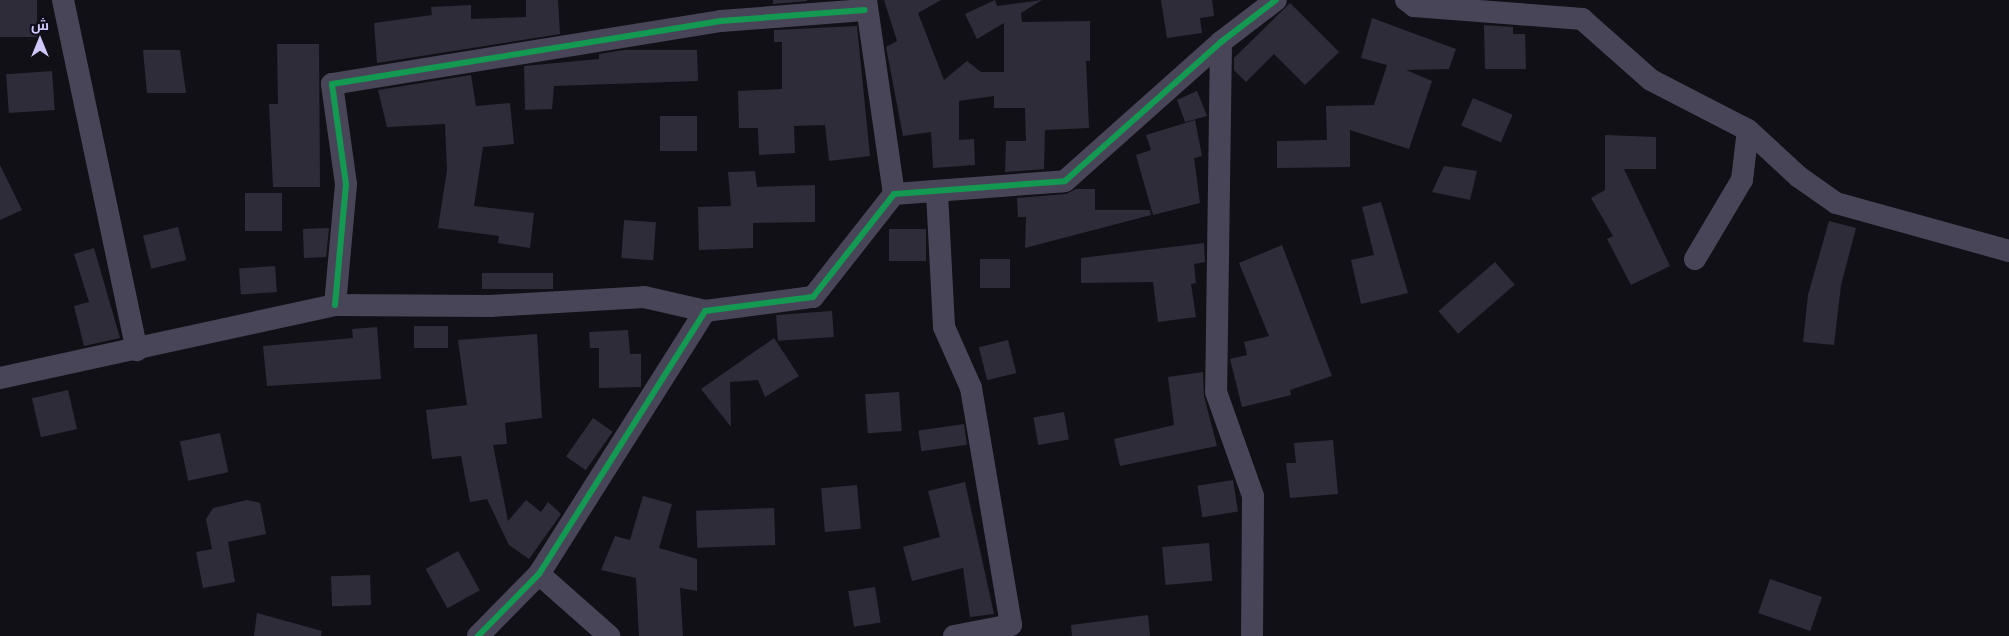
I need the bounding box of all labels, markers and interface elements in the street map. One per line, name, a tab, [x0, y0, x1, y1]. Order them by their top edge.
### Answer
north arrow	[15, 15, 65, 65]
text: ش	[31, 16, 49, 34]

